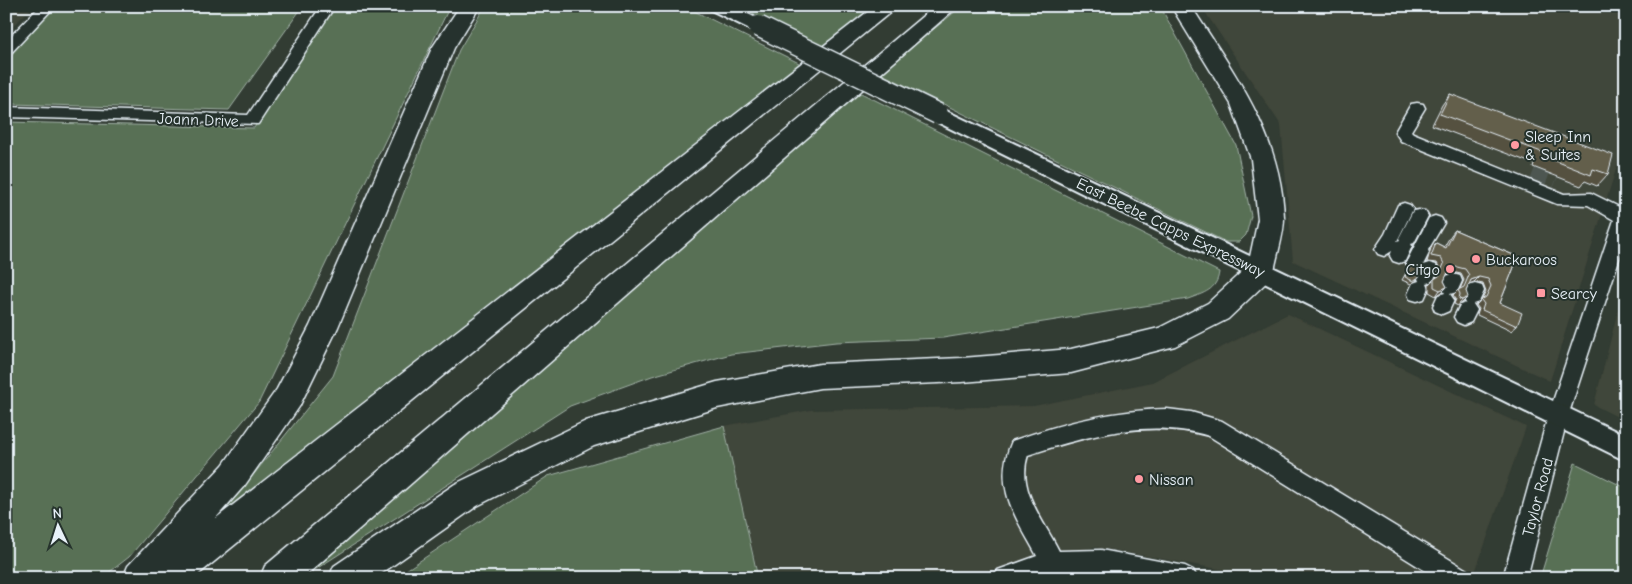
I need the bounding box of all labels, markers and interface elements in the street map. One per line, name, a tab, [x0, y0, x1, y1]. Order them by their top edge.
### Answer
street label: Joann Drive	[157, 110, 239, 130]
place label: Sleep Inn & Suites	[1525, 128, 1591, 164]
marker: Sleep Inn & Suites	[1509, 139, 1521, 151]
street label: East Beebe Capps Expressway	[1074, 174, 1268, 282]
place label: Buckaroos	[1486, 251, 1557, 269]
marker: Buckaroos	[1470, 253, 1482, 265]
place label: Citgo	[1405, 261, 1440, 279]
marker: Citgo	[1444, 263, 1456, 275]
place label: Searcy	[1551, 285, 1598, 303]
marker: Searcy	[1535, 287, 1547, 299]
street label: Taylor Road	[1519, 456, 1557, 538]
place label: Nissan	[1149, 471, 1194, 489]
marker: Nissan	[1133, 473, 1145, 485]
north arrow	[32, 502, 82, 552]
text: N	[52, 505, 62, 522]

